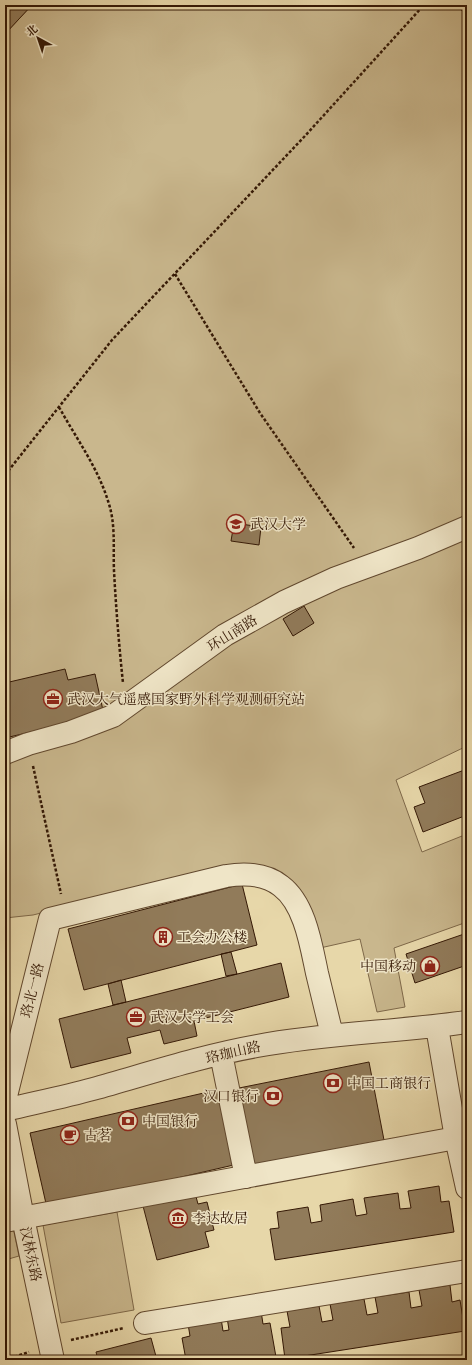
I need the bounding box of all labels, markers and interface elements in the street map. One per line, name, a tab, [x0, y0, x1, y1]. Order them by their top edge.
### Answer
north arrow	[18, 18, 58, 58]
text: 北	[24, 22, 41, 40]
school or university icon: 武汉大学	[225, 513, 247, 535]
place label: 武汉大学	[250, 516, 306, 534]
street label: 环山南路	[204, 611, 261, 656]
office icon: 武汉大气遥感国家野外科学观测研究站	[42, 688, 64, 710]
place label: 武汉大气遥感国家野外科学观测研究站	[67, 691, 305, 709]
building icon: 工会办公楼	[152, 926, 174, 948]
place label: 工会办公楼	[177, 929, 247, 947]
shop icon: 中国移动	[419, 955, 441, 977]
place label: 中国移动	[360, 958, 416, 976]
street label: 珞北一路	[17, 961, 48, 1020]
office icon: 武汉大学工会	[125, 1006, 147, 1028]
place label: 武汉大学工会	[150, 1009, 234, 1027]
street label: 珞珈山路	[204, 1038, 263, 1068]
bank icon: 中国工商银行	[322, 1072, 344, 1094]
place label: 中国工商银行	[347, 1075, 431, 1093]
bank icon: 汉口银行	[262, 1085, 284, 1107]
place label: 汉口银行	[203, 1088, 259, 1106]
bank icon: 中国银行	[117, 1110, 139, 1132]
place label: 中国银行	[142, 1113, 198, 1131]
cafe icon: 古茗	[59, 1124, 81, 1146]
place label: 古茗	[84, 1127, 112, 1145]
museum icon: 李达故居	[167, 1207, 189, 1229]
place label: 李达故居	[192, 1210, 248, 1228]
street label: 汉林东路	[15, 1225, 45, 1283]

